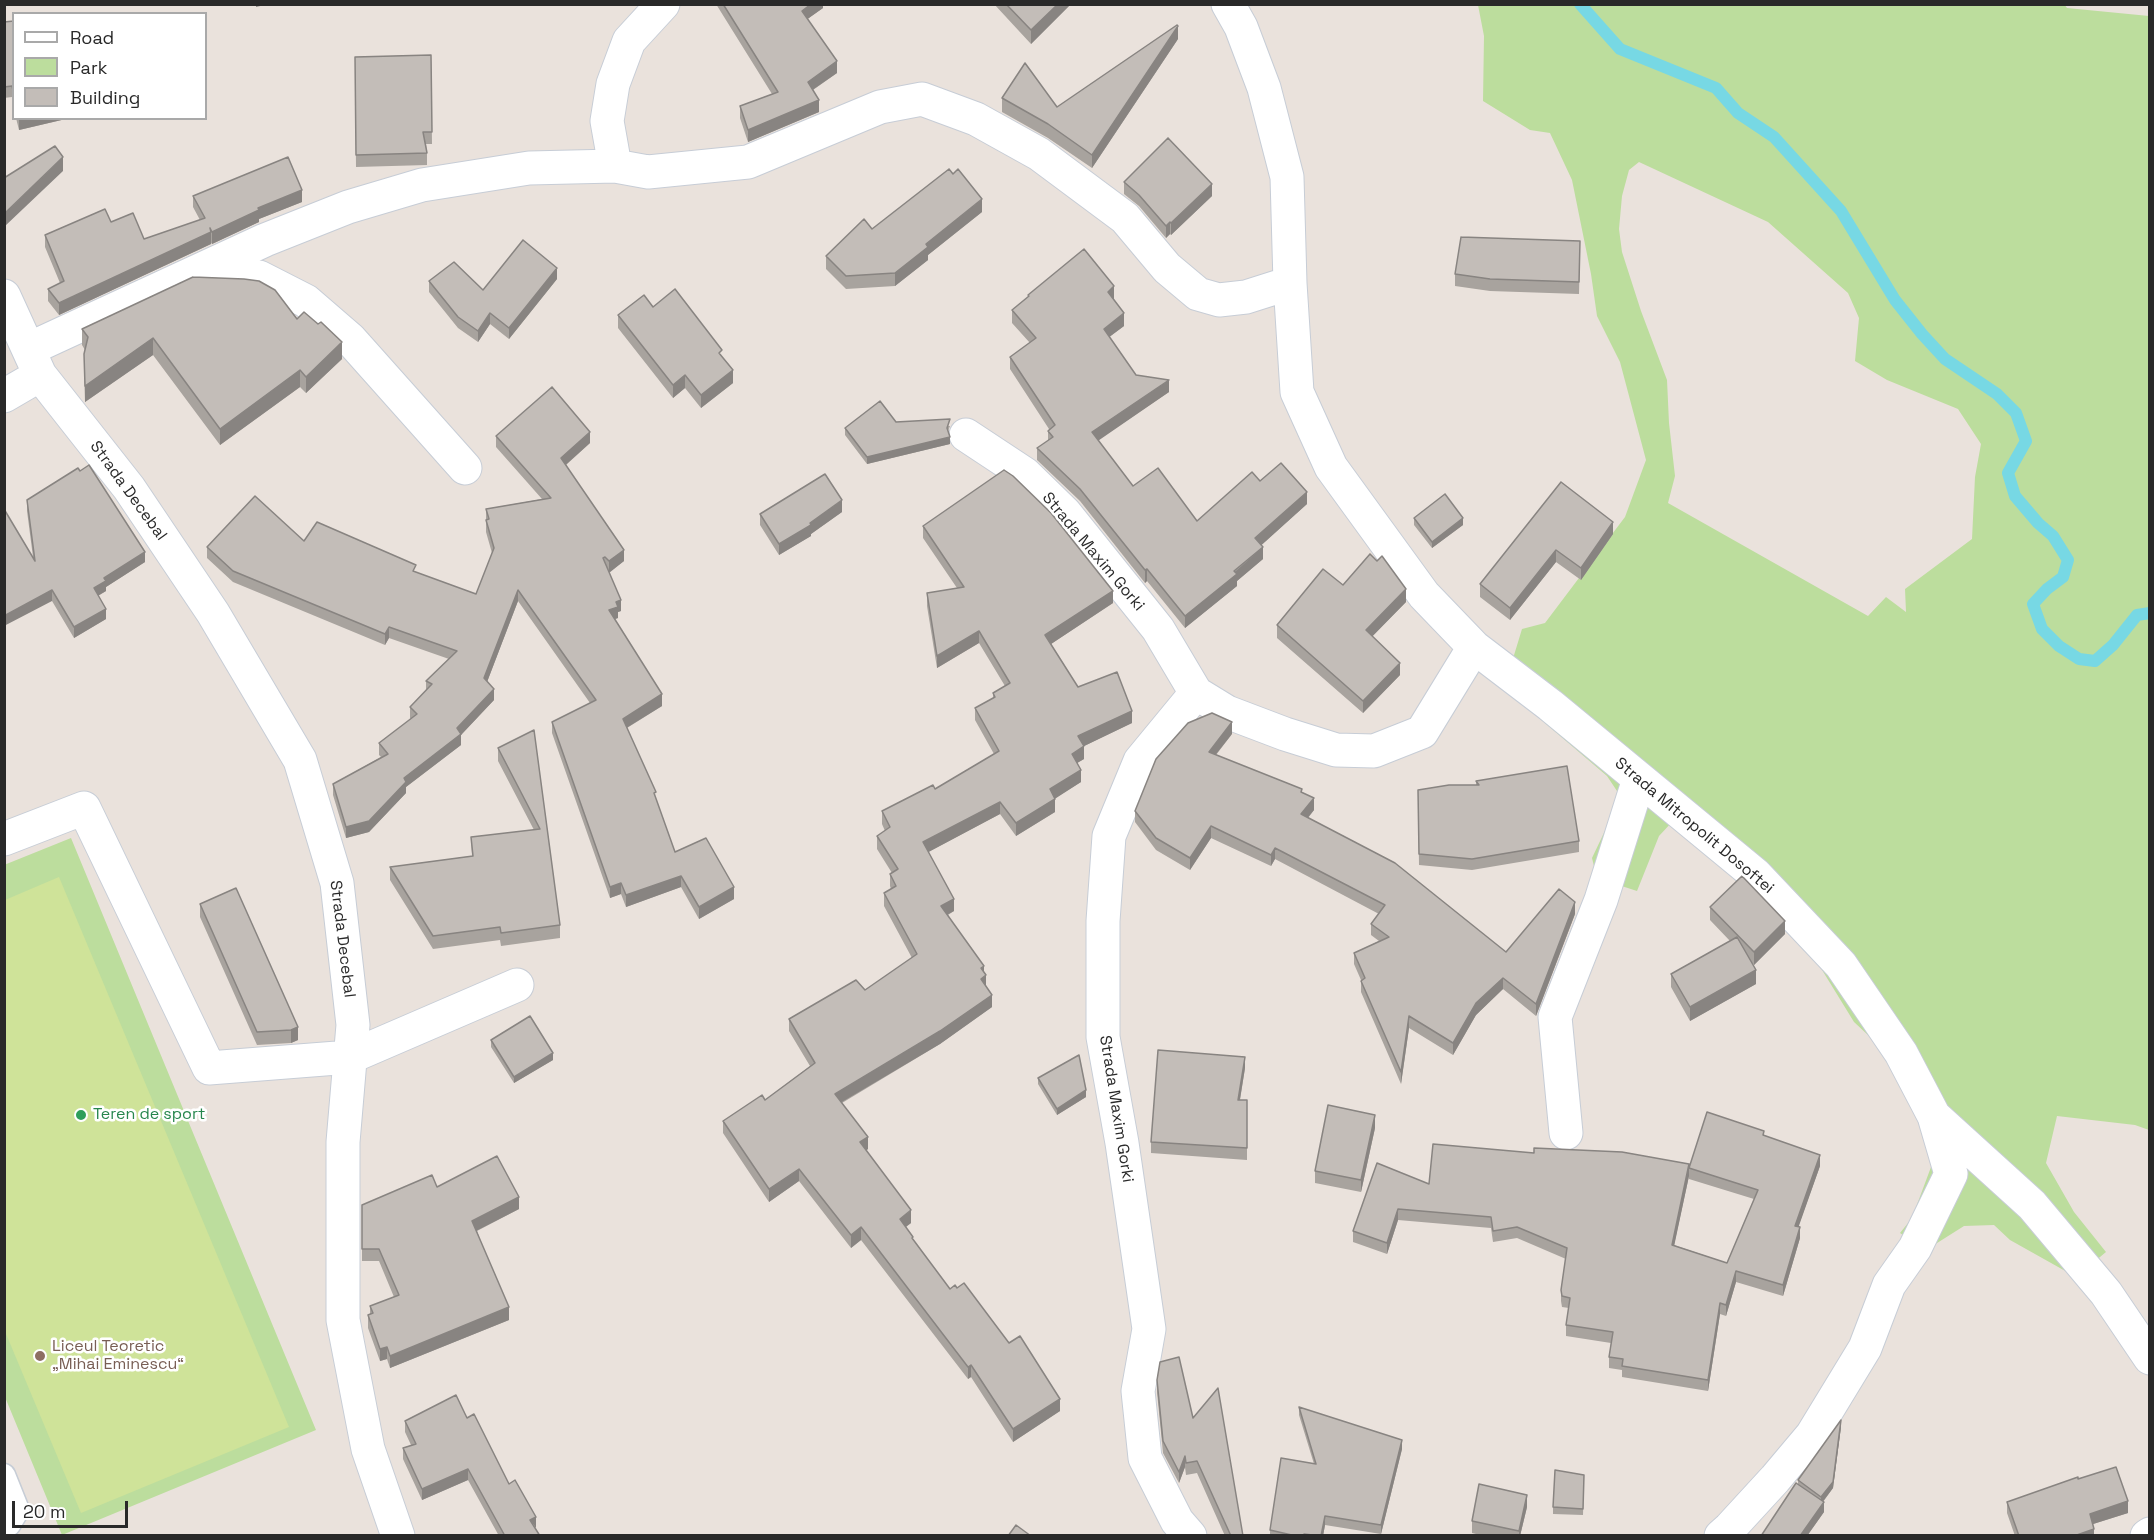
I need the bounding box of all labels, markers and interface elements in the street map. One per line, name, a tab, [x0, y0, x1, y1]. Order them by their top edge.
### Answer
legend	[12, 12, 207, 120]
text: Road	[70, 26, 114, 49]
text: Park	[70, 56, 107, 79]
text: Building	[70, 86, 140, 109]
street label: Strada Decebal	[86, 438, 170, 544]
street label: Strada Maxim Gorki	[1038, 489, 1148, 615]
street label: Strada Mitropolit Dosoftei	[1611, 754, 1777, 898]
street label: Strada Decebal	[325, 879, 359, 999]
street label: Strada Maxim Gorki	[1095, 1034, 1137, 1184]
place label: Teren de sport	[93, 1105, 205, 1125]
marker: Teren de sport	[74, 1108, 88, 1122]
place label: Liceul Teoretic „Mihai Eminescu“	[52, 1337, 184, 1375]
marker: Liceul Teoretic „Mihai Eminescu“	[33, 1349, 47, 1363]
scale bar	[15, 1489, 130, 1527]
text: 20 m	[23, 1500, 66, 1523]

